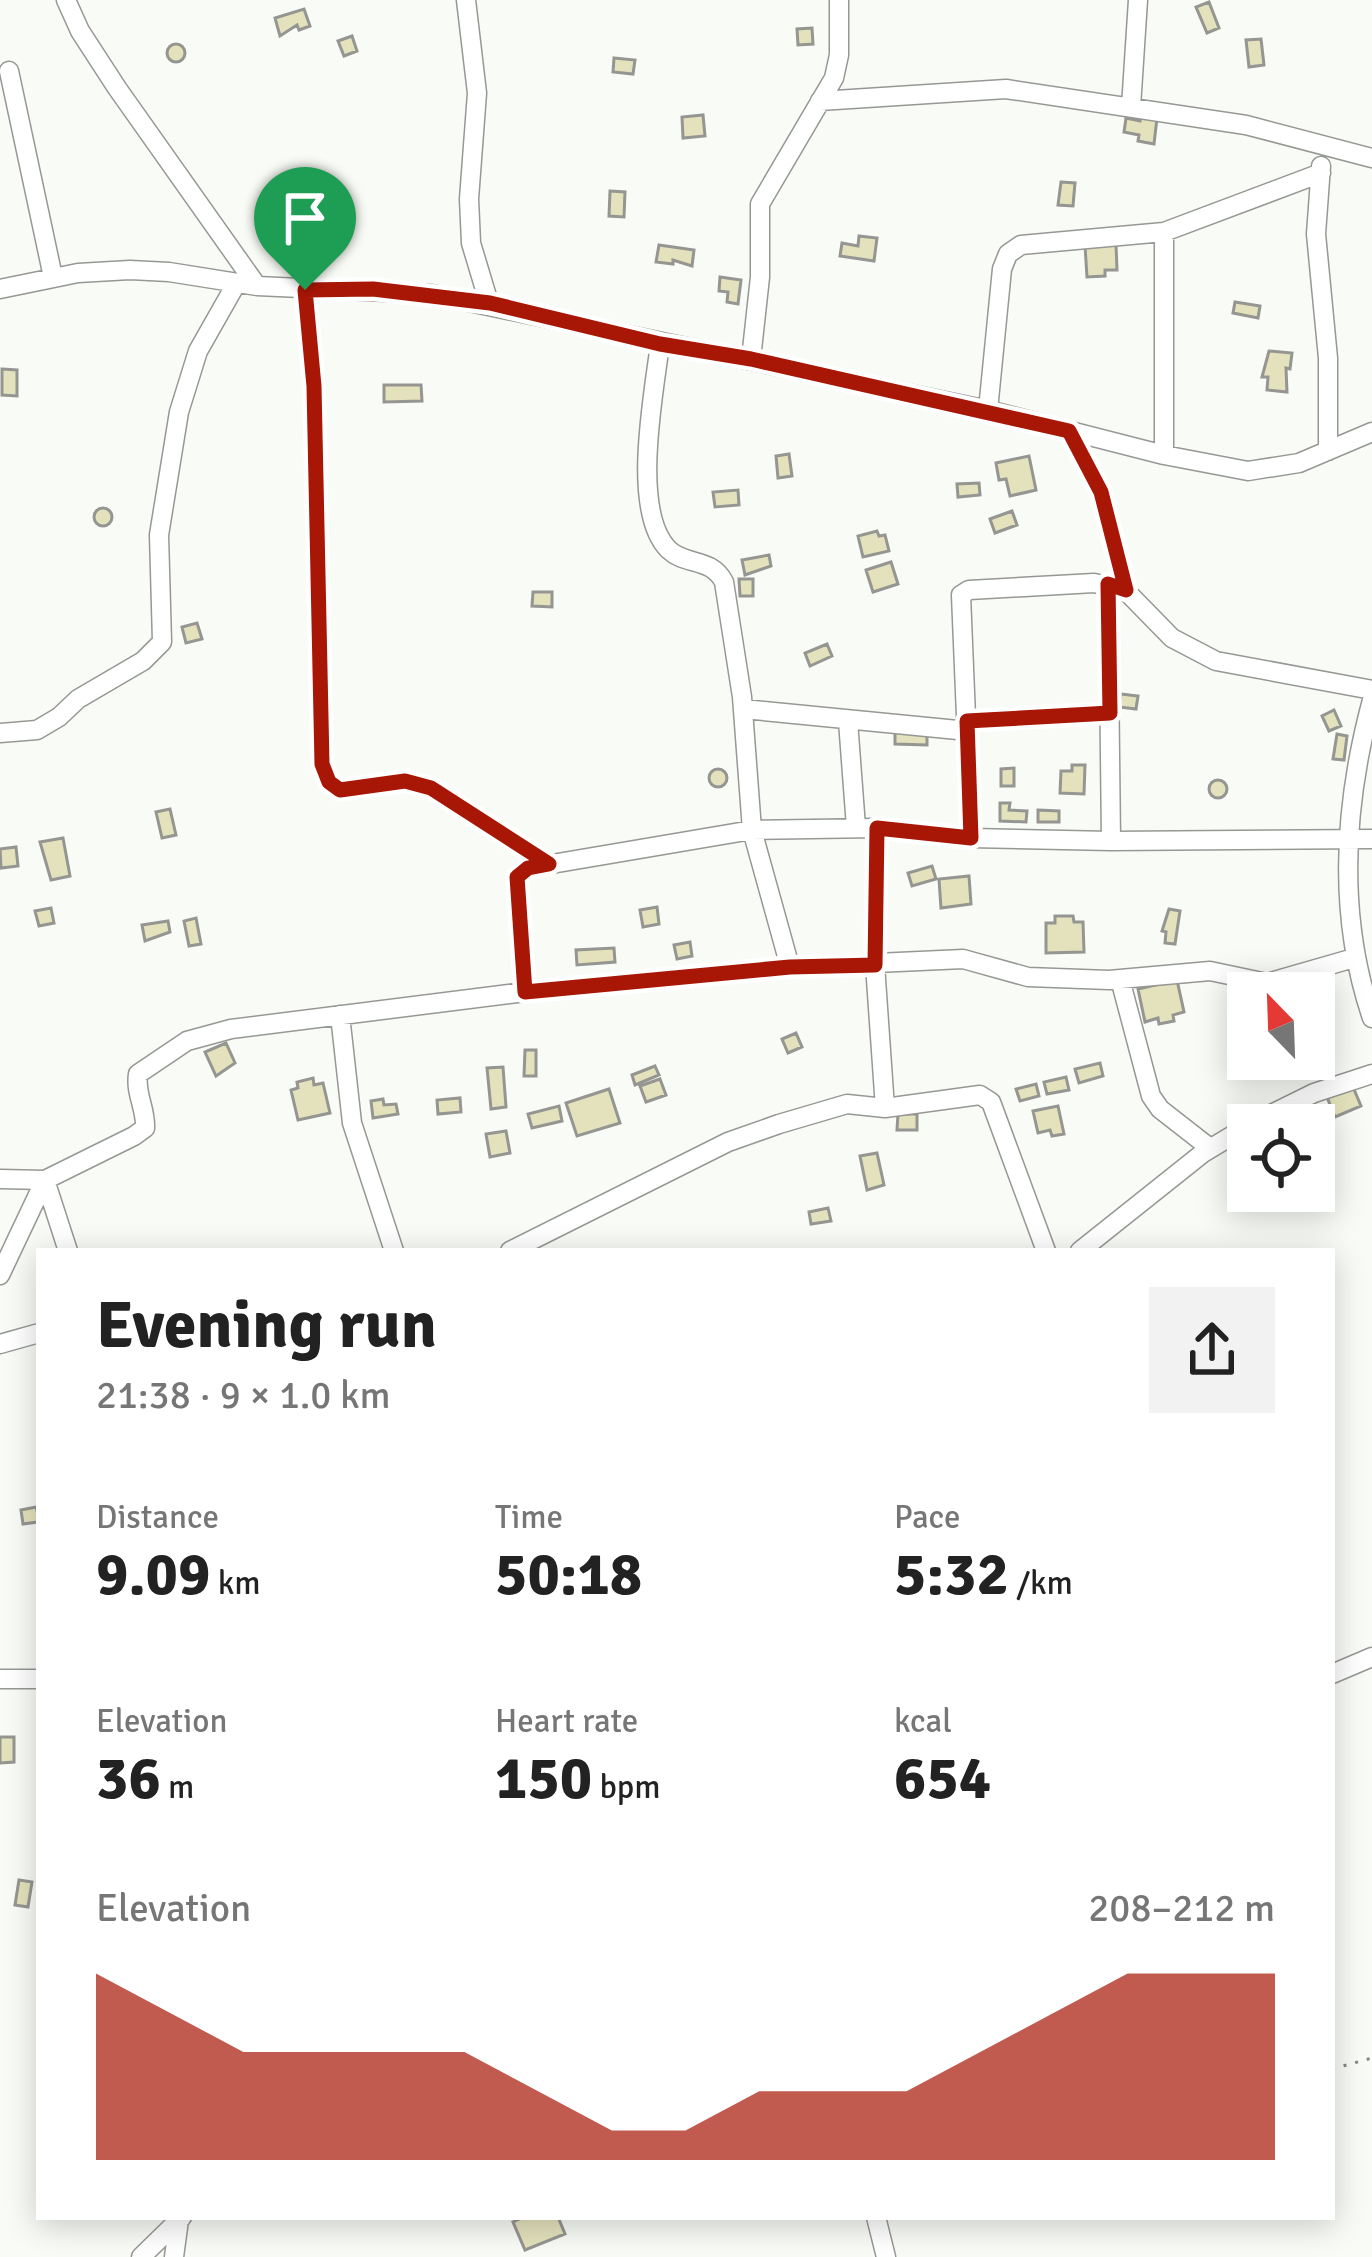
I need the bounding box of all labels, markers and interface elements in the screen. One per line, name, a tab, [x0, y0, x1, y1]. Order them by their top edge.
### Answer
pin	[254, 167, 356, 290]
icon: arrive	[272, 185, 338, 251]
north arrow	[1227, 972, 1335, 1080]
map controls	[1227, 972, 1335, 1212]
button: locate	[1227, 1104, 1335, 1212]
text: Evening run	[96, 1285, 437, 1366]
button: share	[1149, 1287, 1275, 1413]
text: 21:38 · 9 × 1.0 km	[96, 1371, 391, 1419]
text: Distance	[96, 1497, 219, 1538]
text: Time	[495, 1497, 563, 1538]
text: Pace	[894, 1497, 960, 1538]
text: 9.09	[96, 1538, 210, 1612]
text: 50:18	[495, 1538, 642, 1612]
text: 5:32	[894, 1538, 1009, 1612]
text: km	[210, 1563, 261, 1604]
text: /km	[1009, 1563, 1073, 1604]
text: Elevation	[96, 1701, 227, 1742]
text: Heart rate	[495, 1701, 638, 1742]
text: kcal	[894, 1701, 952, 1742]
text: 36	[96, 1742, 161, 1816]
text: 150	[495, 1742, 592, 1816]
text: 654	[894, 1742, 991, 1816]
text: m	[161, 1767, 194, 1808]
text: bpm	[592, 1767, 661, 1808]
text: Elevation	[96, 1884, 251, 1932]
text: 208–212 m	[1088, 1884, 1275, 1932]

